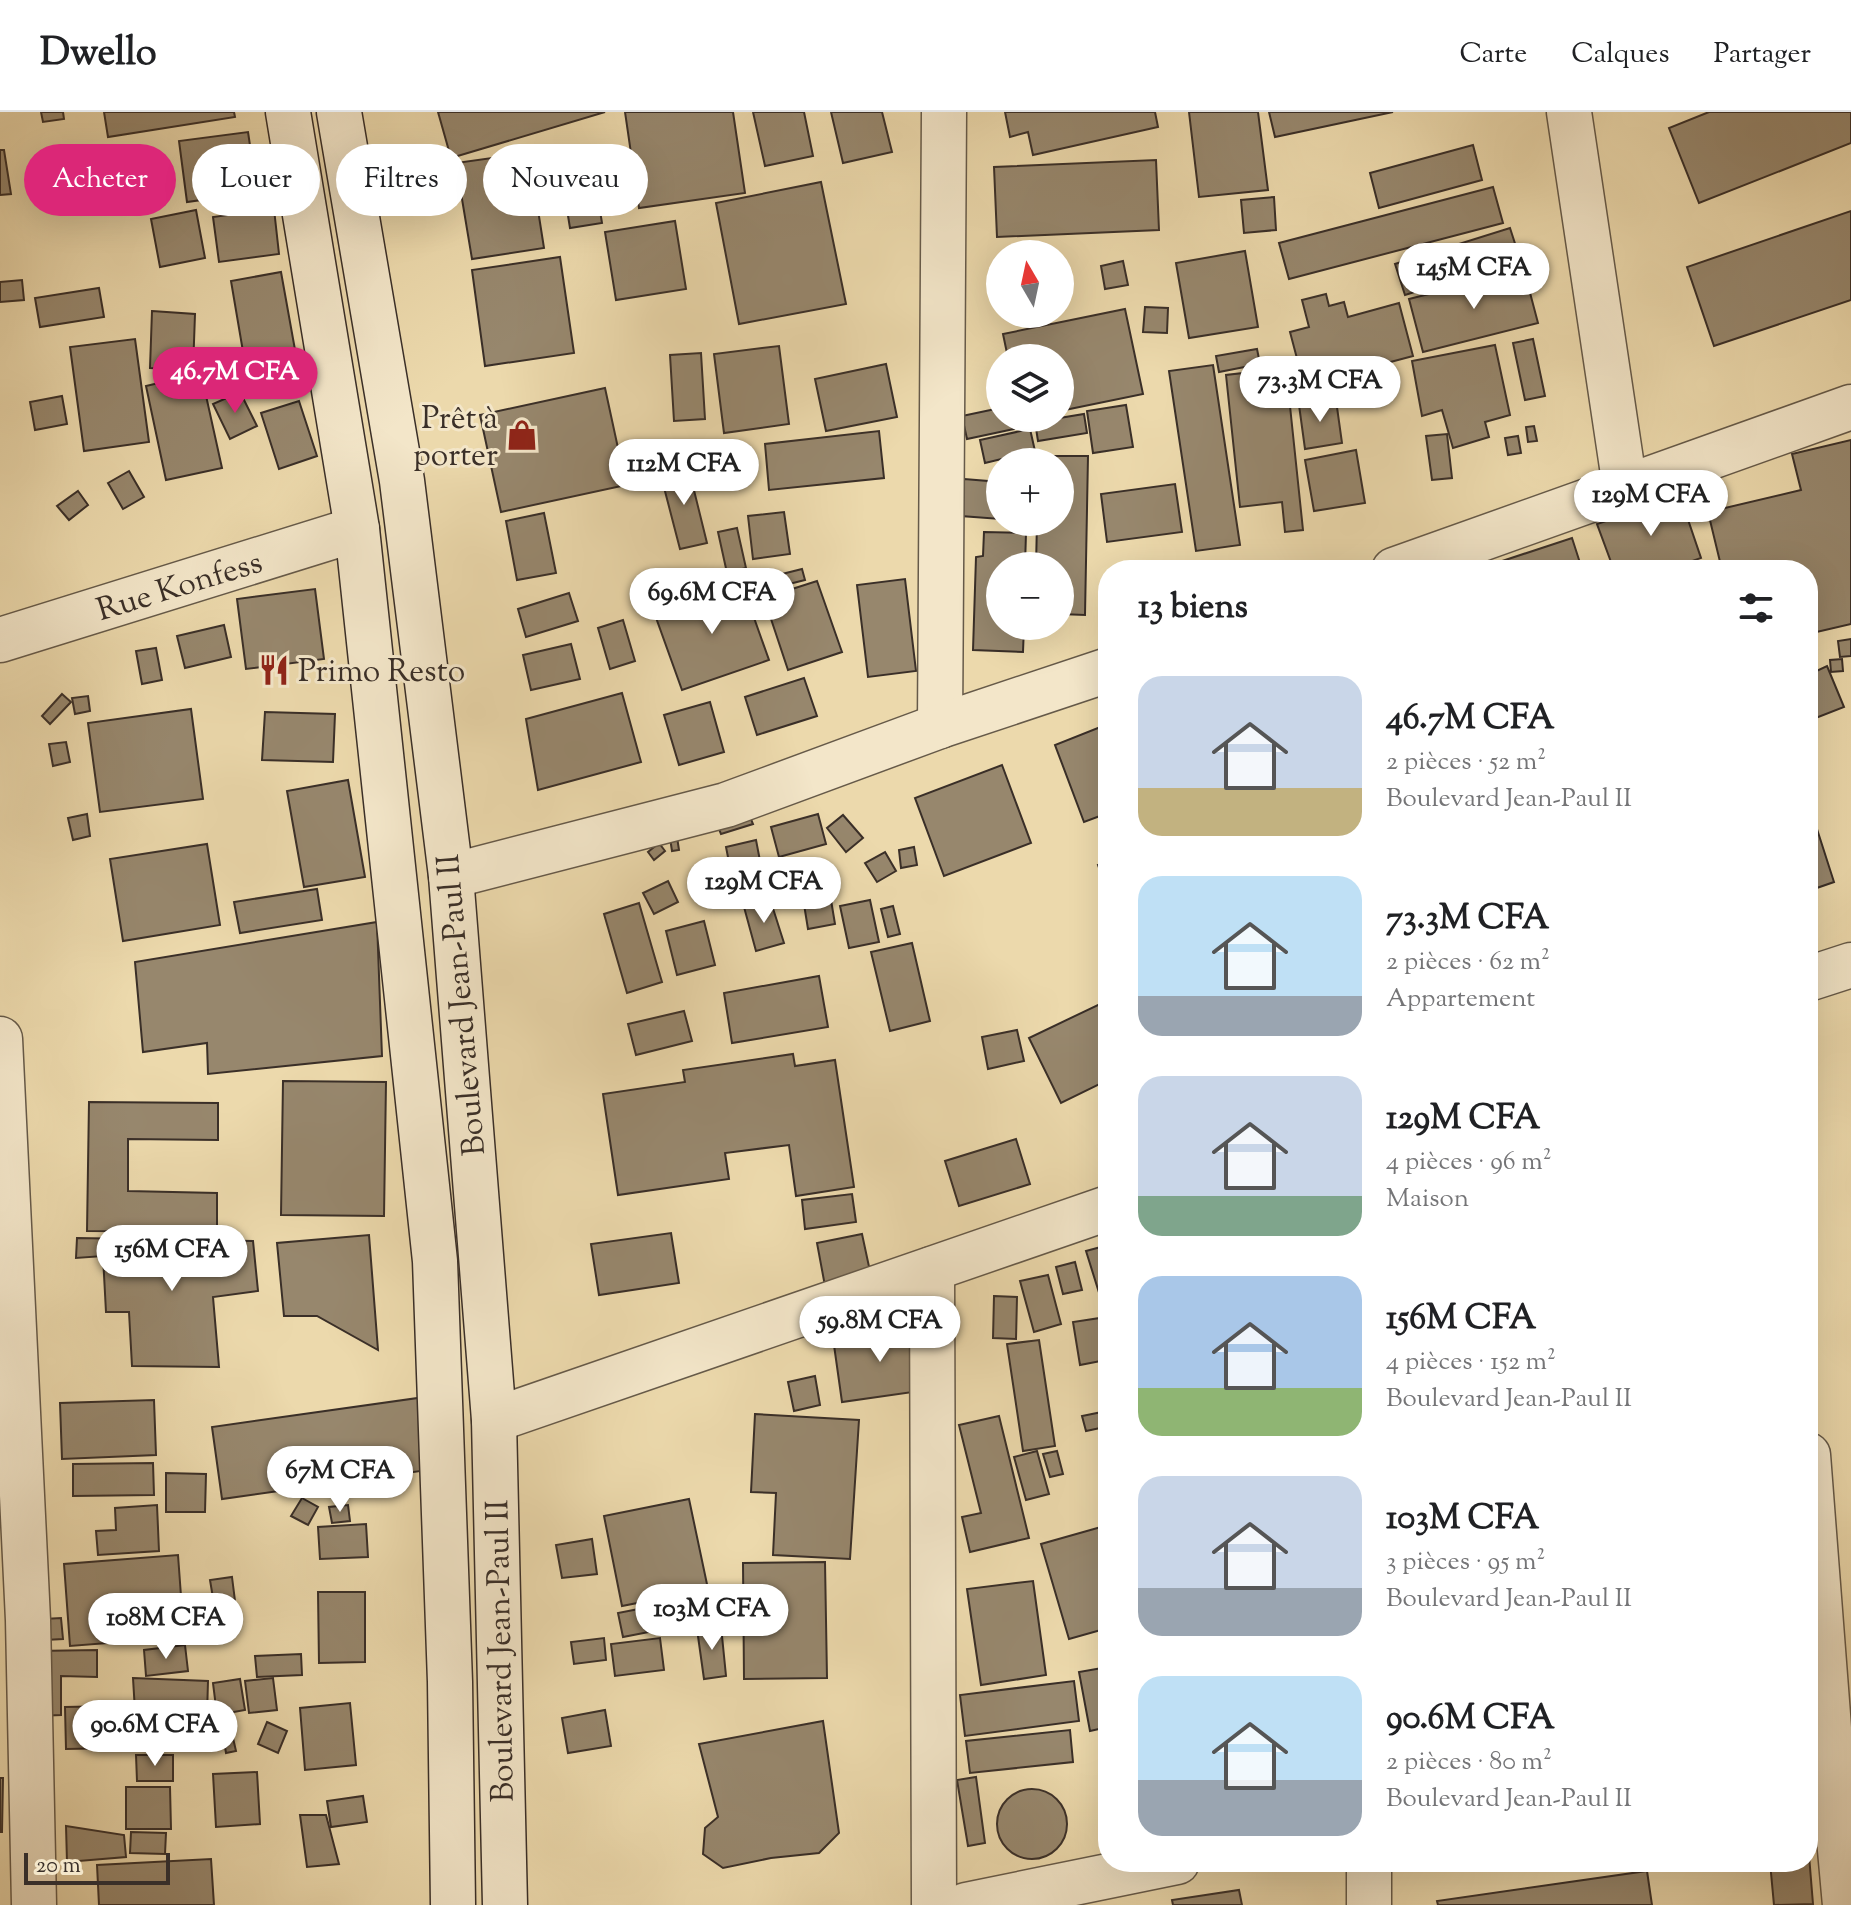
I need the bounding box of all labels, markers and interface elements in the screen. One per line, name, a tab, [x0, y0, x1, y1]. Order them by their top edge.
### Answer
text: Dwello	[40, 28, 157, 82]
text: Carte	[1459, 35, 1527, 75]
text: Calques	[1571, 35, 1669, 75]
text: Partager	[1713, 35, 1811, 75]
chip: Acheter	[24, 144, 176, 216]
chip: Louer	[192, 144, 320, 216]
chip: Filtres	[336, 144, 467, 216]
chip: Nouveau	[483, 144, 648, 216]
north arrow	[986, 240, 1074, 328]
map controls	[986, 240, 1074, 640]
pin: 145M CFA	[1391, 243, 1557, 311]
text: 145M CFA	[1416, 250, 1532, 287]
button: layers	[986, 344, 1074, 432]
pin: 46.7M CFA	[143, 347, 327, 415]
text: 46.7M CFA	[171, 354, 299, 391]
pin: 73.3M CFA	[1228, 356, 1412, 424]
text: 73.3M CFA	[1258, 363, 1382, 400]
place label: Prêt à porter	[413, 397, 498, 480]
shop icon: Prêt à porter	[505, 418, 539, 452]
pin: 112M CFA	[601, 439, 767, 507]
text: 112M CFA	[627, 446, 741, 483]
button: +	[986, 448, 1074, 536]
pin: 129M CFA	[1568, 470, 1734, 538]
text: 129M CFA	[1592, 477, 1710, 514]
street label: Rue Konfess	[91, 541, 268, 635]
button: −	[986, 552, 1074, 640]
pin: 69.6M CFA	[620, 568, 804, 636]
text: 69.6M CFA	[648, 575, 776, 612]
text: 13 biens	[1138, 584, 1248, 633]
icon: filters	[1734, 586, 1778, 630]
place label: Primo Resto	[298, 650, 465, 696]
restaurant icon: Primo Resto	[257, 653, 291, 687]
text: 46.7M CFA	[1386, 695, 1555, 744]
icon: home	[1202, 708, 1298, 804]
text: 2 pièces · 52 m²	[1386, 744, 1546, 781]
text: Boulevard Jean-Paul II	[1386, 781, 1632, 818]
street label: Boulevard Jean-Paul II	[427, 852, 499, 1157]
pin: 129M CFA	[681, 857, 847, 925]
text: 129M CFA	[705, 864, 823, 901]
text: 73.3M CFA	[1386, 895, 1549, 944]
icon: home	[1202, 908, 1298, 1004]
text: 2 pièces · 62 m²	[1386, 944, 1550, 981]
text: Appartement	[1386, 981, 1535, 1018]
text: 129M CFA	[1386, 1095, 1540, 1144]
icon: home	[1202, 1108, 1298, 1204]
text: 4 pièces · 96 m²	[1386, 1144, 1552, 1181]
text: Maison	[1386, 1181, 1469, 1218]
pin: 156M CFA	[89, 1225, 255, 1293]
text: 156M CFA	[114, 1232, 230, 1269]
text: 156M CFA	[1386, 1295, 1536, 1344]
pin: 59.8M CFA	[788, 1296, 972, 1364]
text: 59.8M CFA	[817, 1303, 943, 1340]
icon: home	[1202, 1308, 1298, 1404]
text: 4 pièces · 152 m²	[1386, 1344, 1556, 1381]
text: Boulevard Jean-Paul II	[1386, 1381, 1632, 1418]
pin: 67M CFA	[266, 1446, 414, 1514]
text: 67M CFA	[285, 1453, 395, 1490]
text: 103M CFA	[1386, 1495, 1539, 1544]
street label: Boulevard Jean-Paul II	[476, 1499, 528, 1803]
icon: home	[1202, 1508, 1298, 1604]
text: 3 pièces · 95 m²	[1386, 1544, 1545, 1581]
text: Boulevard Jean-Paul II	[1386, 1581, 1632, 1618]
pin: 103M CFA	[629, 1584, 795, 1652]
text: 103M CFA	[653, 1591, 771, 1628]
pin: 108M CFA	[83, 1593, 249, 1661]
text: 108M CFA	[106, 1600, 226, 1637]
text: 90.6M CFA	[1386, 1695, 1555, 1744]
pin: 90.6M CFA	[63, 1700, 247, 1768]
text: 90.6M CFA	[90, 1707, 220, 1744]
icon: home	[1202, 1708, 1298, 1804]
text: 2 pièces · 80 m²	[1386, 1744, 1552, 1781]
text: Boulevard Jean-Paul II	[1386, 1781, 1632, 1818]
scale bar	[24, 1849, 170, 1885]
text: 20 m	[36, 1851, 81, 1883]

